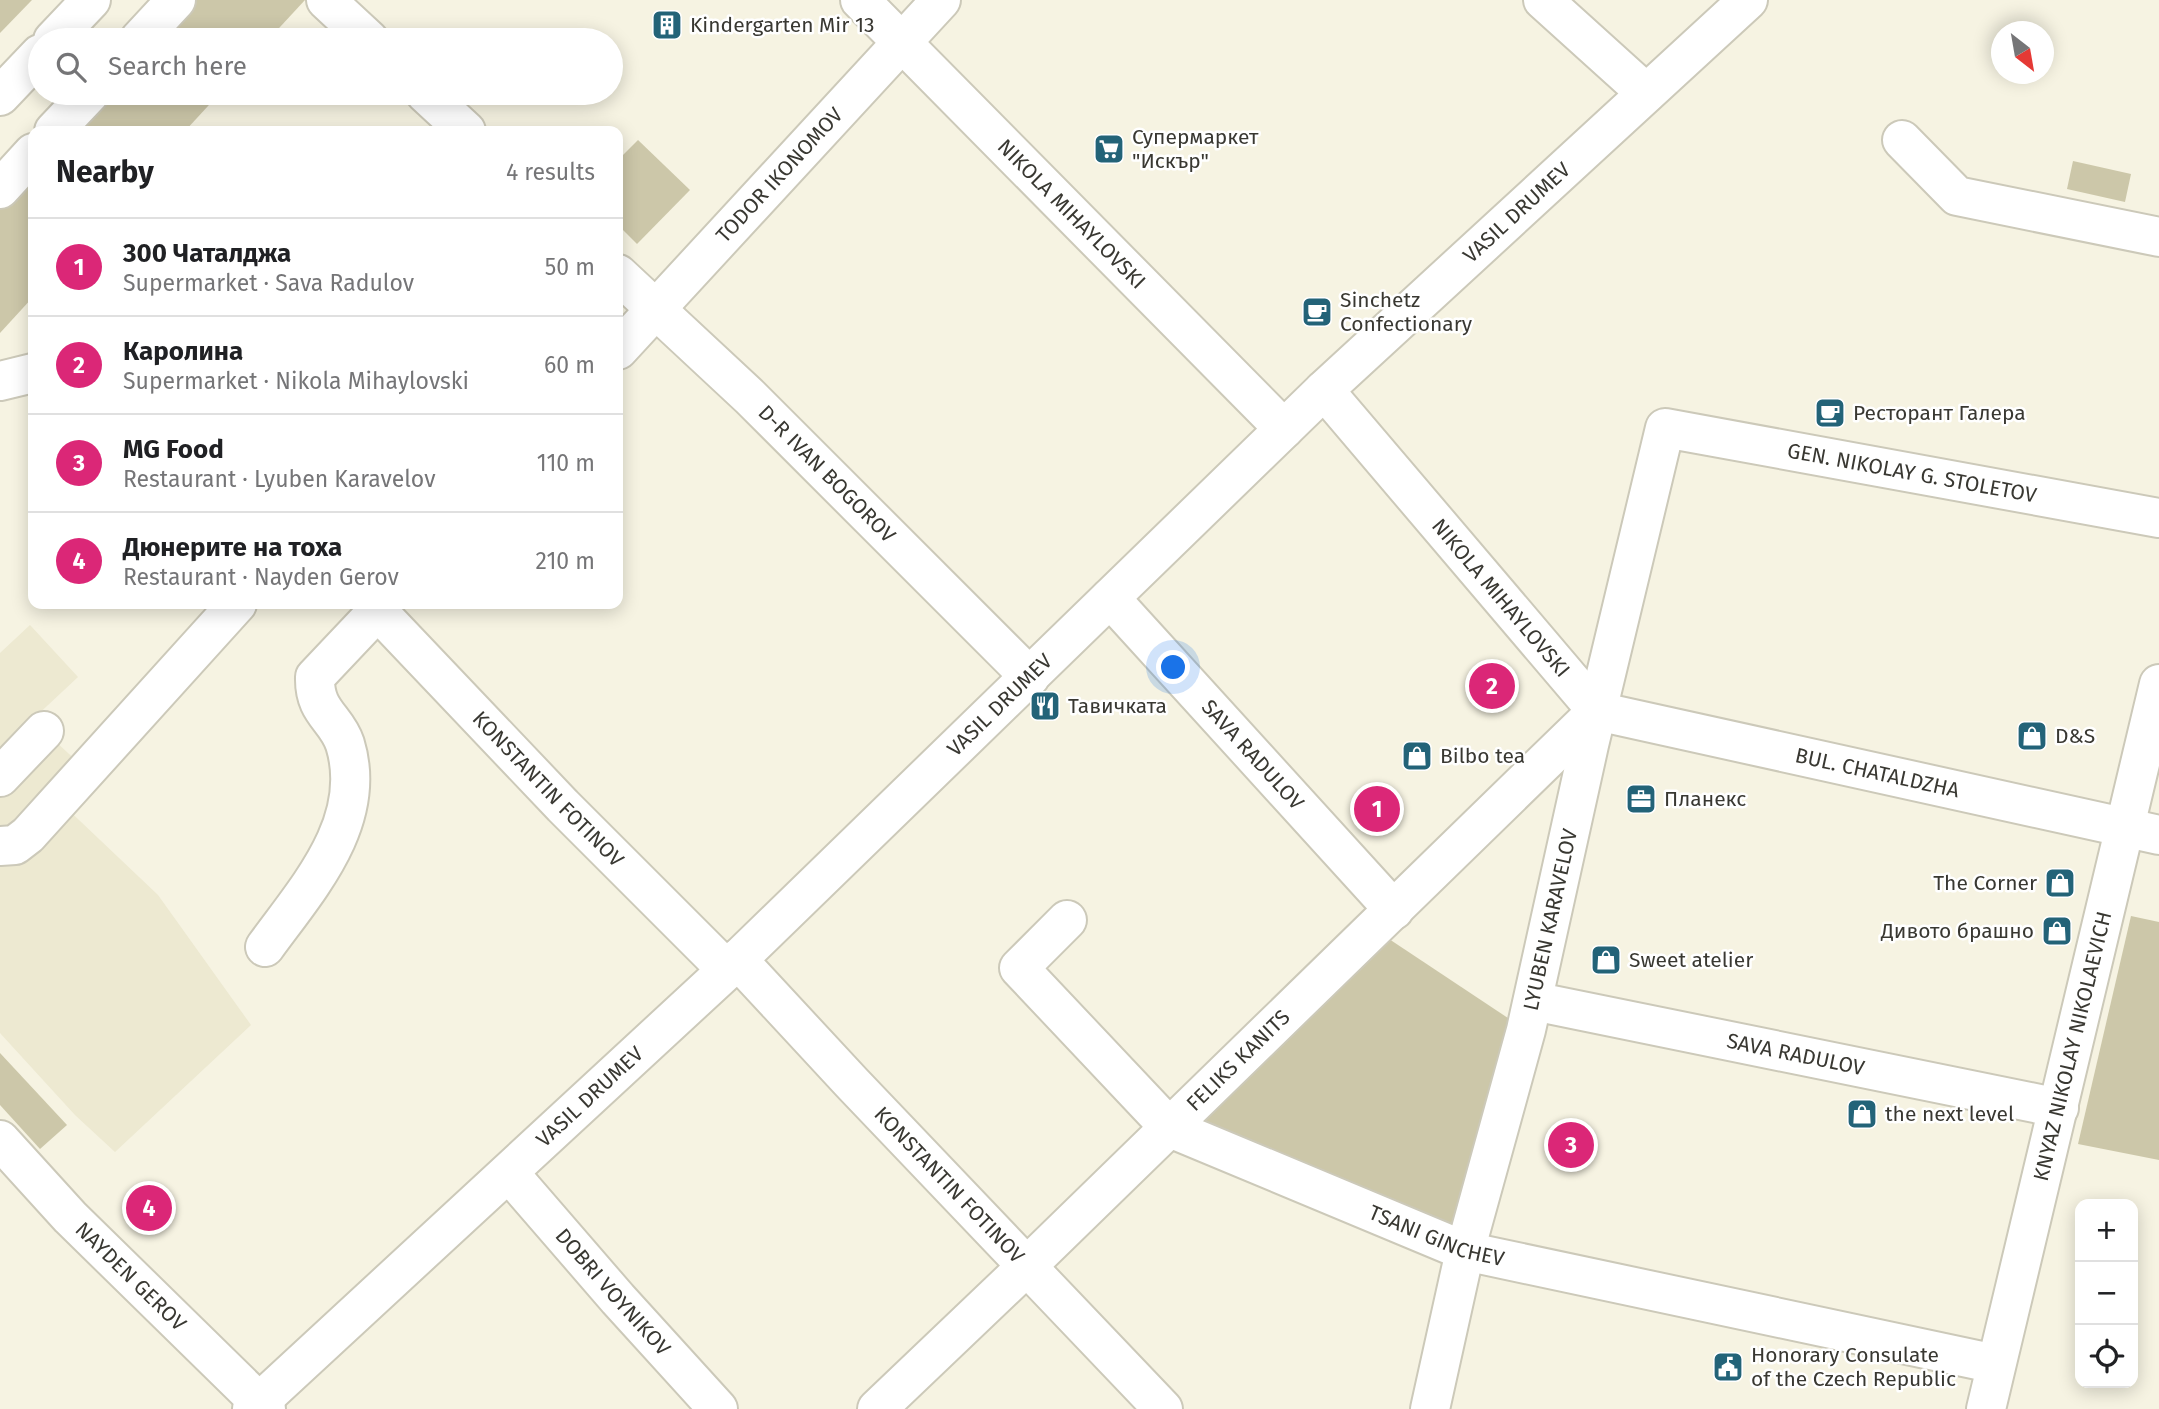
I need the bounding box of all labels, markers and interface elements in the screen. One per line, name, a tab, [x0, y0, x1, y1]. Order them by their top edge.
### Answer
building icon: Kindergarten Mir 13	[650, 8, 684, 42]
place label: Kindergarten Mir 13	[690, 12, 875, 38]
north arrow	[1991, 21, 2054, 84]
search box	[28, 28, 623, 105]
icon: search	[52, 48, 90, 86]
text: Search here	[108, 51, 247, 82]
street label: TODOR IKONOMOV	[711, 102, 848, 248]
place label: Супермаркет "Искър"	[1132, 124, 1259, 174]
supermarket icon: Супермаркет "Искър"	[1092, 132, 1126, 166]
street label: NIKOLA MIHAYLOVSKI	[992, 134, 1151, 294]
text: Nearby	[56, 154, 154, 190]
street label: VASIL DRUMEV	[1458, 157, 1576, 268]
text: 4 results	[506, 158, 595, 186]
text: 300 Чаталджа	[123, 238, 291, 269]
text: 1	[74, 253, 84, 281]
text: 50 m	[545, 253, 595, 281]
text: Supermarket · Sava Radulov	[123, 269, 414, 297]
place label: Sinchetz Confectionary	[1340, 287, 1473, 337]
cafe icon: Sinchetz Confectionary	[1300, 295, 1334, 329]
text: Каролина	[123, 336, 243, 367]
text: 2	[73, 351, 85, 379]
text: 60 m	[544, 351, 595, 379]
text: Supermarket · Nikola Mihaylovski	[123, 367, 469, 395]
cafe icon: Ресторант Галера	[1813, 396, 1847, 430]
street label: D-R IVAN BOGOROV	[753, 400, 901, 548]
place label: Ресторант Галера	[1853, 400, 2026, 426]
text: MG Food	[123, 434, 224, 465]
street label: GEN. NIKOLAY G. STOLETOV	[1785, 438, 2039, 508]
text: 3	[73, 449, 85, 477]
text: 110 m	[537, 449, 595, 477]
text: Restaurant · Lyuben Karavelov	[123, 465, 435, 493]
street label: NIKOLA MIHAYLOVSKI	[1426, 513, 1576, 683]
text: Дюнерите на тоха	[123, 532, 342, 563]
text: 4	[73, 547, 86, 575]
text: 210 m	[536, 547, 595, 575]
text: Restaurant · Nayden Gerov	[123, 563, 399, 591]
street label: VASIL DRUMEV	[942, 648, 1058, 762]
your location	[1156, 650, 1190, 684]
pin: 2	[1469, 660, 1515, 712]
restaurant icon: Тавичката	[1028, 689, 1062, 723]
place label: Тавичката	[1068, 693, 1167, 719]
street label: SAVA RADULOV	[1196, 694, 1310, 816]
street label: KONSTANTIN FOTINOV	[467, 706, 629, 872]
shop icon: D&S	[2015, 719, 2049, 753]
place label: D&S	[2055, 723, 2095, 749]
shop icon: Bilbo tea	[1400, 739, 1434, 773]
street label: BUL. CHATALDZHA	[1793, 742, 1962, 804]
place label: Bilbo tea	[1440, 743, 1525, 769]
office icon: Планекс	[1624, 782, 1658, 816]
pin: 1	[1354, 783, 1400, 835]
place label: Планекс	[1664, 786, 1746, 812]
street label: LYUBEN KARAVELOV	[1518, 826, 1583, 1013]
shop icon: The Corner	[2043, 866, 2077, 900]
place label: The Corner	[1933, 870, 2037, 896]
street label: KNYAZ NIKOLAY NIKOLAEVICH	[2028, 909, 2117, 1184]
shop icon: Дивото брашно	[2040, 914, 2074, 948]
place label: Дивото брашно	[1880, 918, 2034, 944]
shop icon: Sweet atelier	[1589, 943, 1623, 977]
place label: Sweet atelier	[1629, 947, 1753, 973]
street label: FELIKS KANITS	[1181, 1004, 1295, 1117]
street label: SAVA RADULOV	[1724, 1028, 1867, 1081]
street label: VASIL DRUMEV	[531, 1041, 649, 1153]
shop icon: the next level	[1845, 1097, 1879, 1131]
street label: KONSTANTIN FOTINOV	[869, 1101, 1030, 1269]
place label: the next level	[1885, 1101, 2014, 1127]
pin: 3	[1548, 1119, 1594, 1171]
pin: 4	[126, 1182, 172, 1234]
street label: TSANI GINCHEV	[1365, 1199, 1507, 1272]
map controls	[2075, 1199, 2138, 1388]
button: +	[2075, 1199, 2138, 1262]
street label: NAYDEN GEROV	[70, 1216, 192, 1337]
street label: DOBRI VOYNIKOV	[550, 1223, 676, 1361]
button: −	[2075, 1262, 2138, 1325]
button: locate	[2075, 1325, 2138, 1388]
place label: Honorary Consulate of the Czech Republic	[1751, 1342, 1956, 1392]
public building icon: Honorary Consulate of the Czech Republic	[1711, 1350, 1745, 1384]

